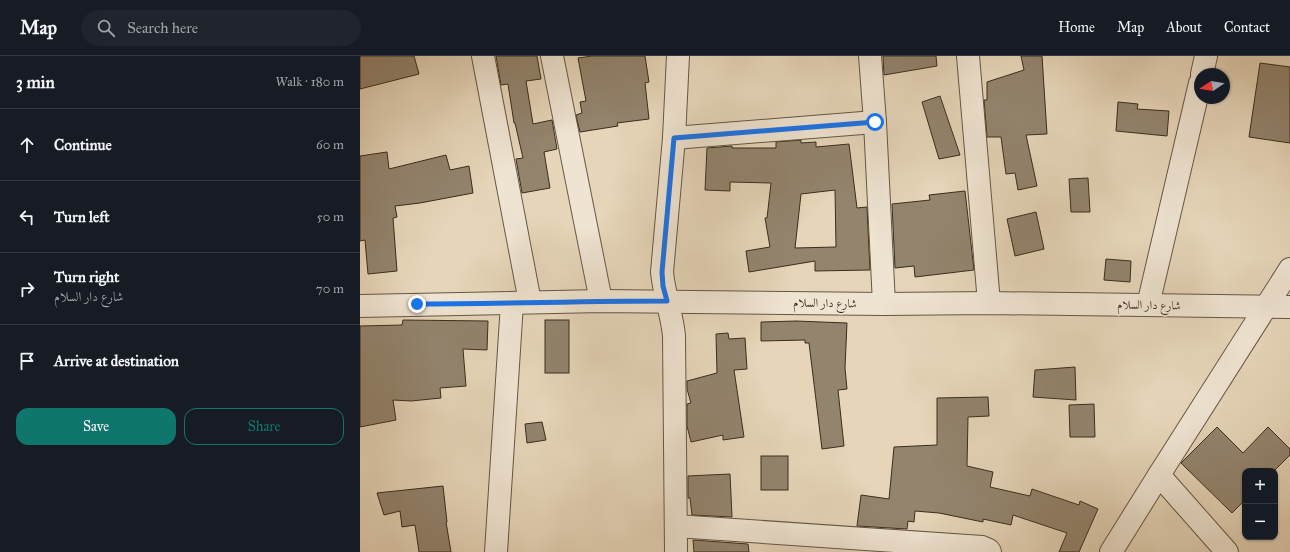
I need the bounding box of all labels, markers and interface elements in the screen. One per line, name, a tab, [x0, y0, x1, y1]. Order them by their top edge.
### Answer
search box	[81, 10, 361, 46]
text: Map	[20, 16, 57, 39]
icon: search	[95, 17, 117, 39]
text: Search here	[127, 19, 198, 37]
text: Home	[1058, 19, 1095, 36]
text: Map	[1117, 19, 1144, 36]
text: About	[1166, 19, 1202, 36]
text: Contact	[1224, 19, 1270, 36]
north arrow	[1194, 68, 1230, 104]
text: 3 min	[16, 72, 55, 93]
text: Walk · 180 m	[275, 74, 344, 90]
route start	[866, 113, 884, 131]
icon: ahead	[16, 134, 38, 156]
text: Continue	[54, 136, 112, 154]
text: 60 m	[316, 137, 344, 153]
icon: left	[16, 206, 38, 228]
text: Turn left	[54, 208, 110, 226]
text: 50 m	[317, 209, 344, 225]
text: Turn right	[54, 268, 119, 286]
icon: right	[16, 278, 38, 300]
text: 70 m	[316, 281, 344, 297]
text: شارع دار السلام	[54, 289, 123, 305]
route end	[408, 295, 426, 313]
street label: شارع دار السلام	[793, 295, 857, 315]
street label: شارع دار السلام	[1117, 297, 1181, 317]
icon: arrive	[16, 350, 38, 372]
text: Arrive at destination	[54, 352, 179, 370]
button: Save	[16, 408, 176, 445]
button: Share	[184, 408, 344, 445]
map controls	[1242, 468, 1278, 540]
button: +	[1242, 468, 1278, 504]
button: −	[1242, 504, 1278, 540]

